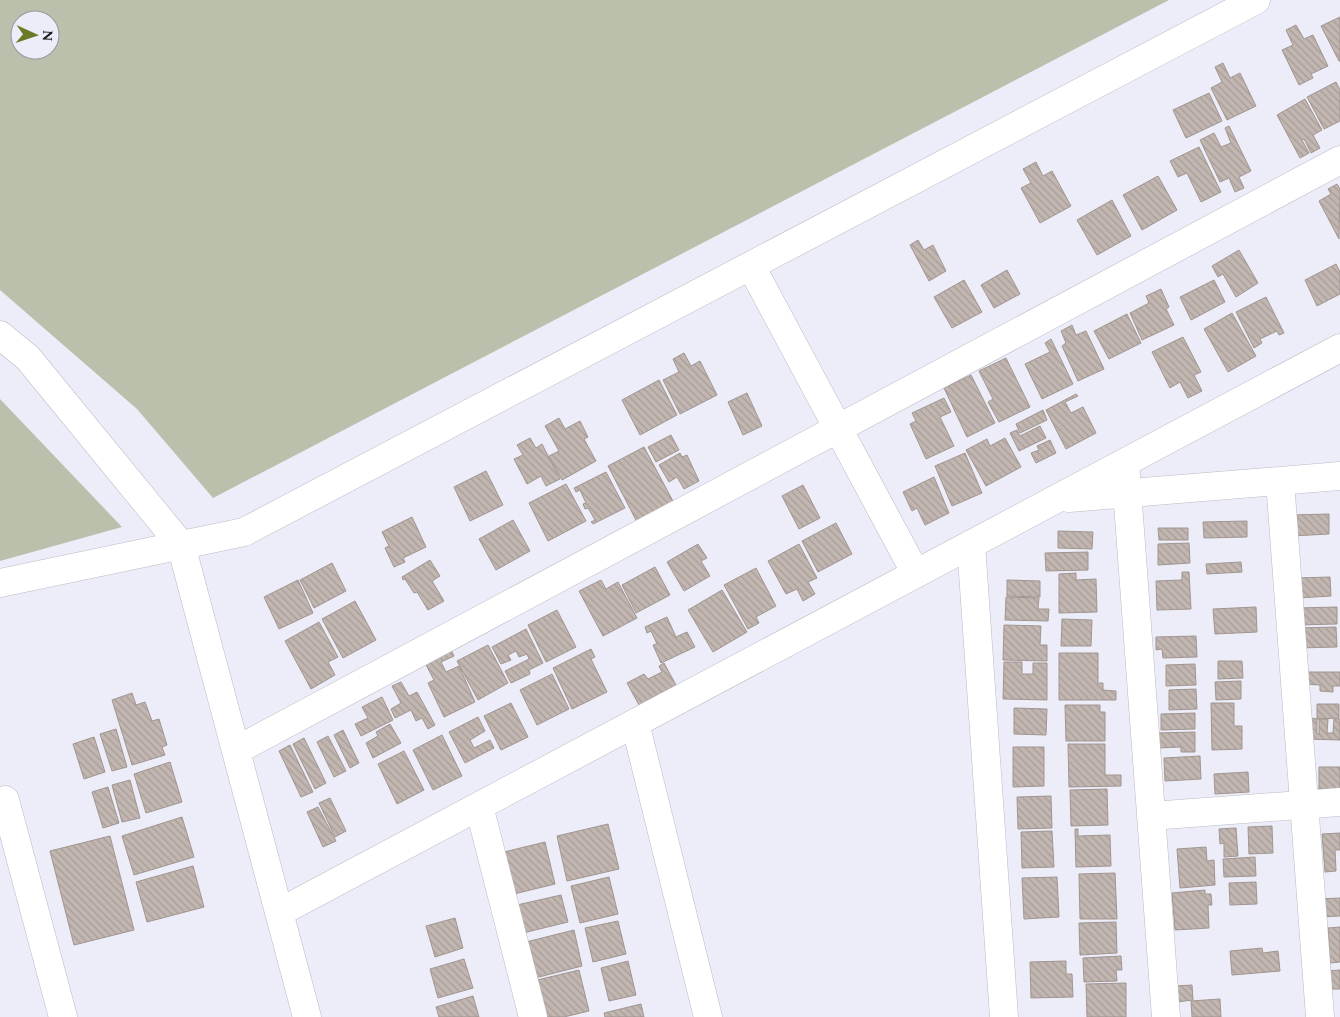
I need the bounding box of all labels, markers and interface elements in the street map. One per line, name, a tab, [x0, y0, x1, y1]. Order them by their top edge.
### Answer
north arrow	[10, 10, 60, 60]
text: N	[37, 29, 58, 42]

